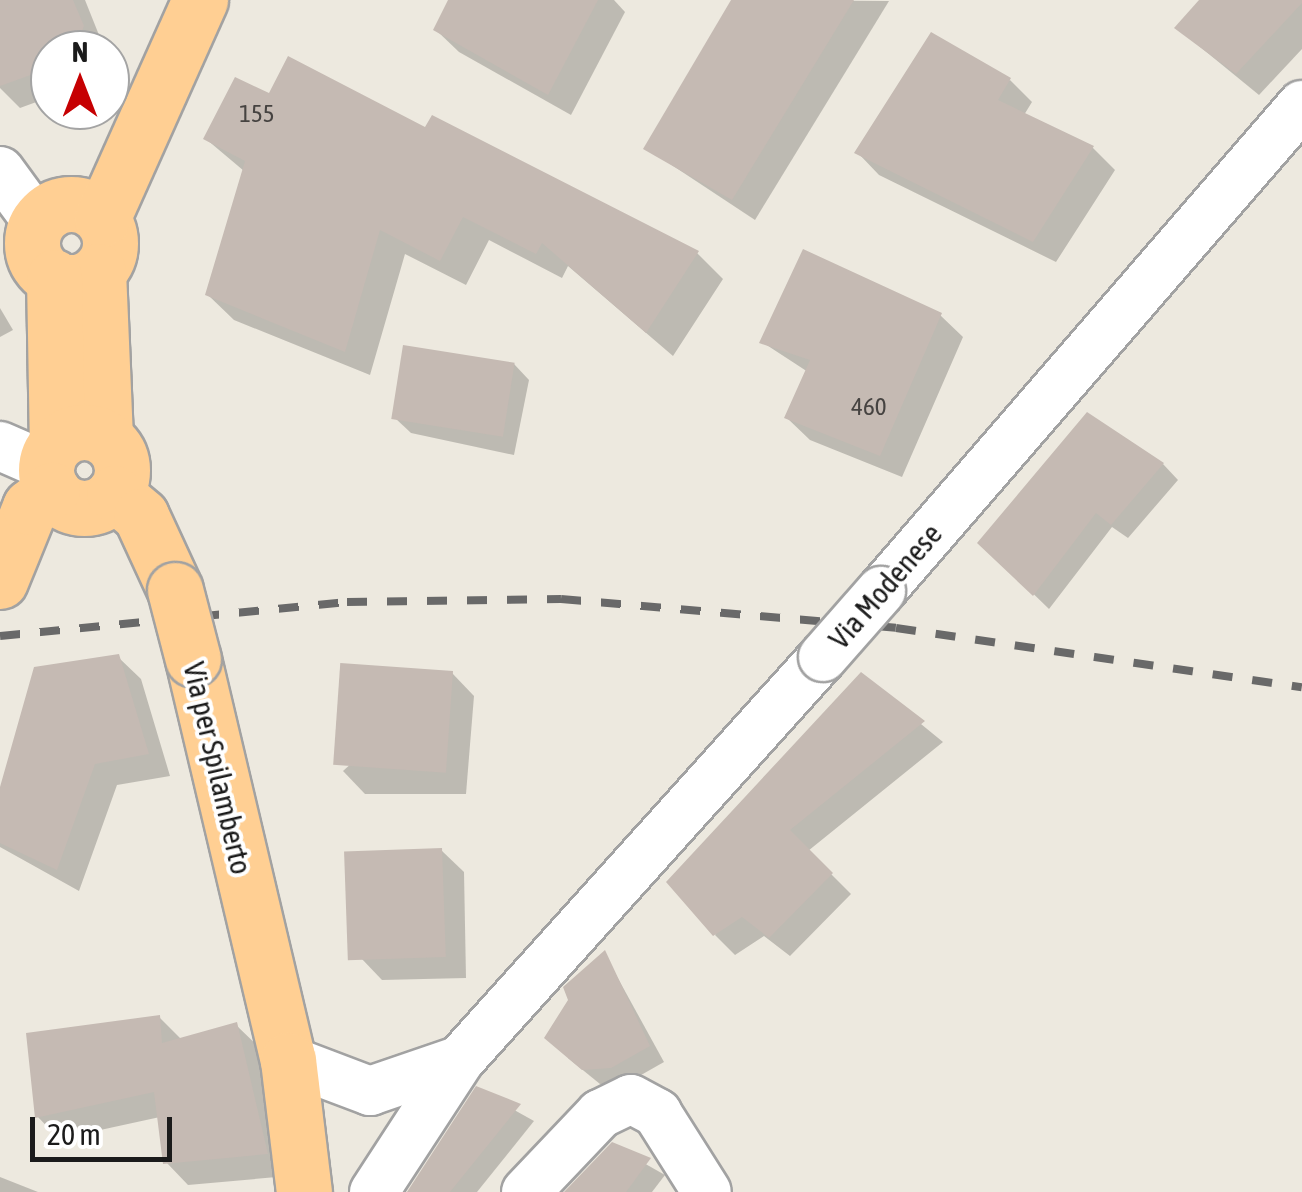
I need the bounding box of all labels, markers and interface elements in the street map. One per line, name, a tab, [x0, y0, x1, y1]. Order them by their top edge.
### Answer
north arrow	[30, 30, 130, 130]
text: N	[72, 36, 88, 68]
house number: 155	[239, 98, 275, 128]
house number: 460	[851, 391, 887, 421]
street label: Via Modenese	[821, 516, 949, 656]
street label: Via per Spilamberto	[176, 658, 260, 878]
scale bar	[35, 1097, 178, 1159]
text: 20 m	[47, 1117, 101, 1151]

